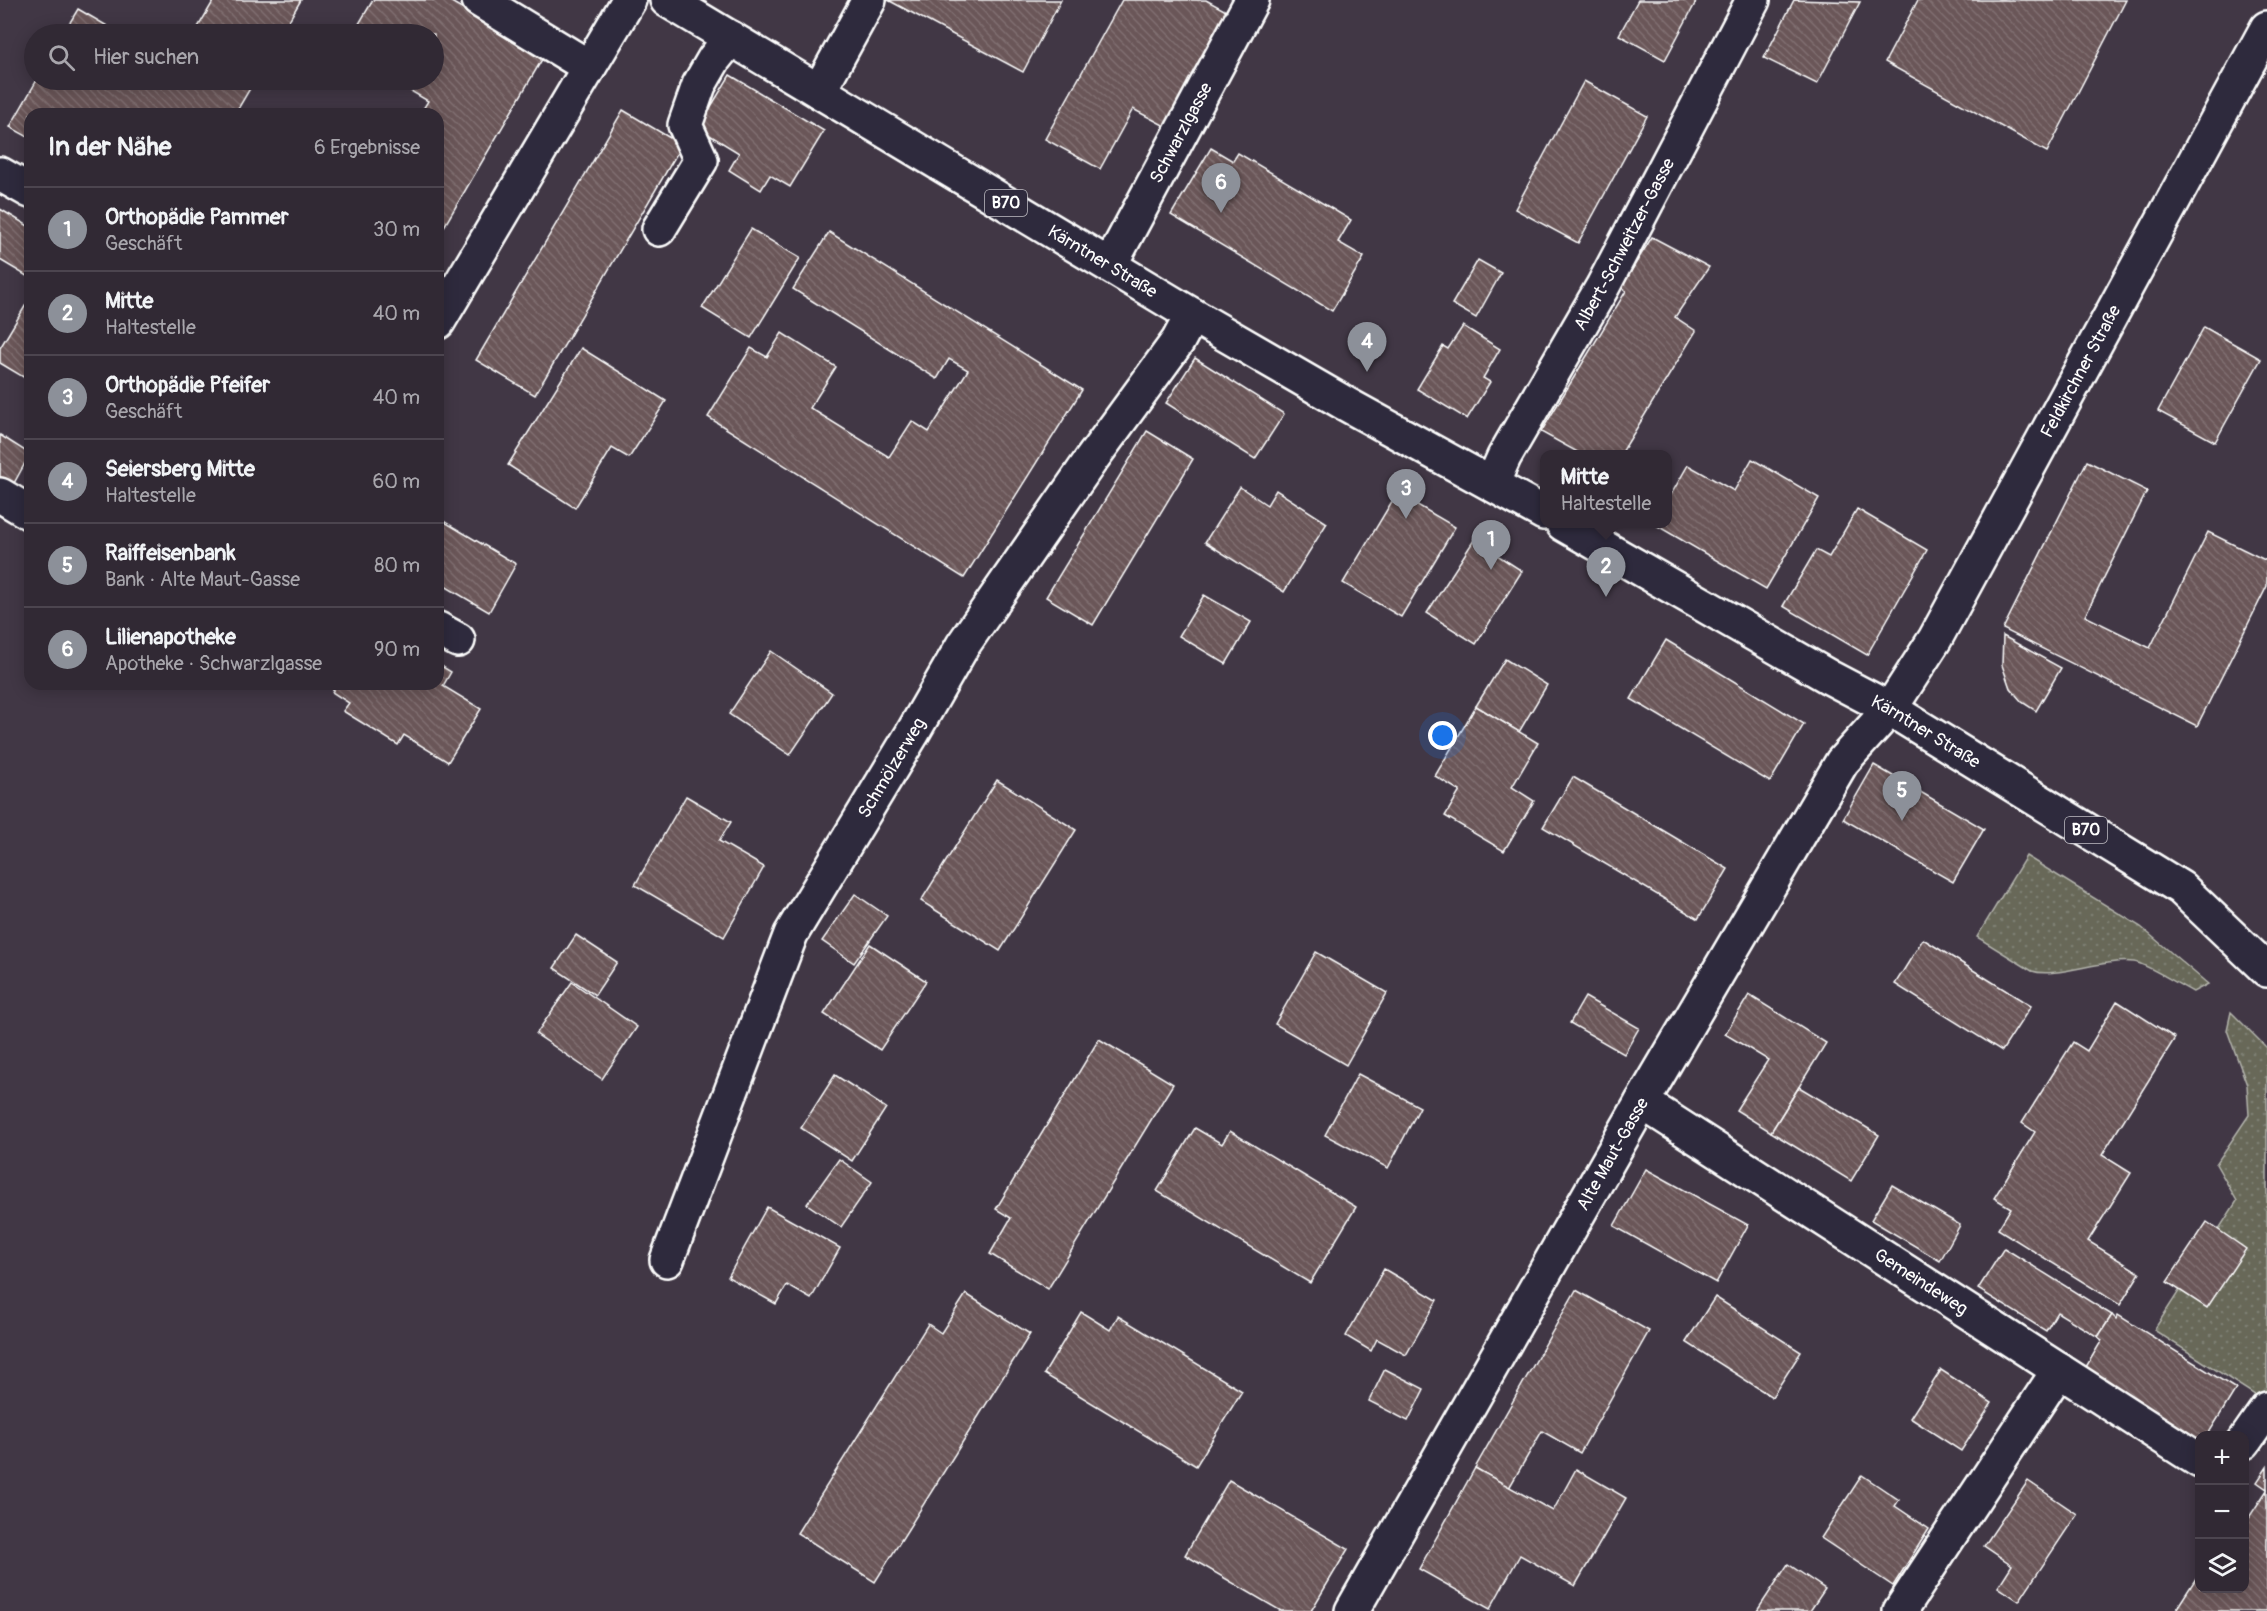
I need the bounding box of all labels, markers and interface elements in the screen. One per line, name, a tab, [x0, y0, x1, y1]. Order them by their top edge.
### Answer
search box	[24, 24, 444, 90]
icon: search	[45, 41, 78, 74]
text: Hier suchen	[93, 43, 199, 71]
street label: Schwarzlgasse	[1144, 78, 1217, 187]
text: In der Nähe	[48, 131, 171, 163]
text: 6 Ergebnisse	[314, 135, 420, 160]
street label: Albert-Schweitzer-Gasse	[1568, 154, 1680, 334]
pin: 6	[1202, 164, 1240, 213]
road number: B70	[985, 190, 1027, 216]
text: Orthopädie Pammer	[105, 203, 288, 231]
text: 1	[64, 217, 71, 242]
text: 30 m	[373, 217, 420, 242]
street label: Kärntner Straße	[1044, 220, 1162, 303]
text: Geschäft	[105, 231, 182, 256]
text: Mitte	[105, 287, 153, 315]
text: 2	[62, 301, 73, 326]
text: 40 m	[373, 301, 420, 326]
street label: Feldkirchner Straße	[2035, 301, 2126, 442]
text: Haltestelle	[105, 315, 196, 340]
pin: 4	[1348, 322, 1386, 372]
text: Orthopädie Pfeifer	[105, 371, 270, 399]
text: 3	[62, 385, 73, 410]
text: 40 m	[373, 385, 420, 410]
text: Geschäft	[105, 399, 182, 424]
popup	[1540, 450, 1672, 528]
text: Seiersberg Mitte	[105, 455, 255, 483]
text: Mitte	[1561, 463, 1609, 491]
text: 4	[62, 469, 73, 494]
text: 60 m	[373, 469, 420, 494]
pin: 3	[1386, 470, 1426, 519]
text: Haltestelle	[105, 483, 196, 508]
text: Haltestelle	[1561, 491, 1651, 516]
pin: 1	[1472, 520, 1510, 570]
text: Raiffeisenbank	[105, 539, 236, 567]
pin: 2	[1586, 548, 1626, 597]
text: 5	[62, 553, 73, 578]
text: 80 m	[374, 553, 420, 578]
text: Bank · Alte Maut-Gasse	[105, 567, 300, 592]
text: Lilienapotheke	[105, 623, 236, 651]
text: 6	[62, 637, 73, 662]
text: 90 m	[374, 637, 420, 662]
text: Apotheke · Schwarzlgasse	[105, 651, 322, 676]
street label: Kärntner Straße	[1867, 690, 1985, 773]
street label: Schmölzerweg	[852, 714, 930, 822]
your location	[1428, 721, 1457, 750]
pin: 5	[1882, 772, 1922, 821]
road number: B70	[2065, 817, 2107, 843]
street label: Alte Maut-Gasse	[1571, 1093, 1654, 1215]
street label: Gemeindeweg	[1870, 1243, 1972, 1320]
map controls	[2195, 1431, 2249, 1593]
button: +	[2195, 1431, 2249, 1485]
button: −	[2195, 1485, 2249, 1539]
button: layers	[2195, 1539, 2249, 1593]

